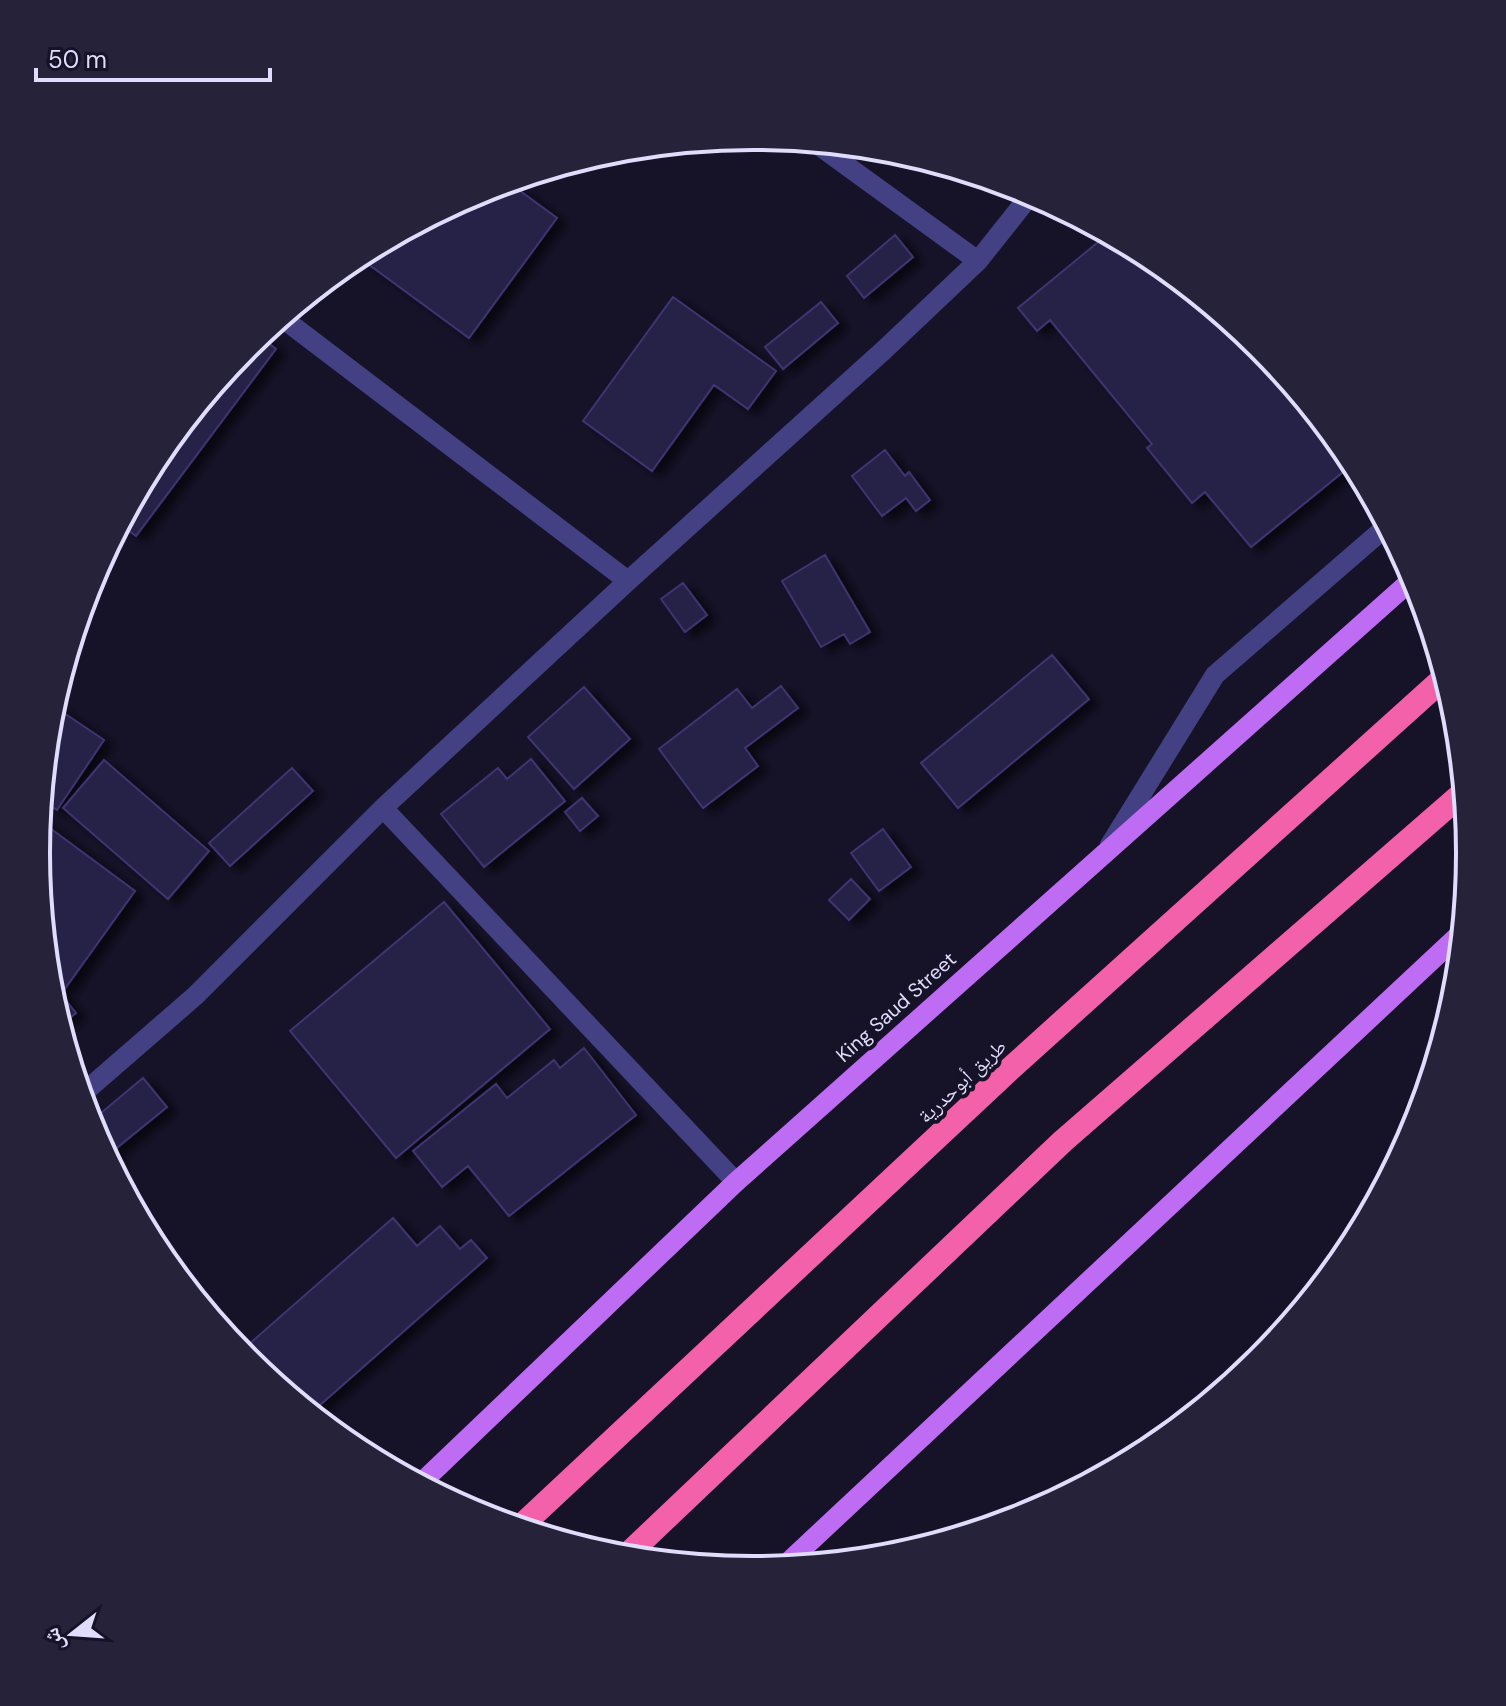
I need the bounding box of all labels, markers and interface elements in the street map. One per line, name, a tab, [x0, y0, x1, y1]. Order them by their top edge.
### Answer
scale bar	[36, 32, 270, 82]
text: 50 m	[48, 44, 107, 75]
street label: King Saud Street	[830, 946, 962, 1068]
street label: طريق أبوحدرية	[912, 1033, 1012, 1129]
north arrow	[32, 1594, 112, 1674]
text: ش	[36, 1624, 71, 1655]

